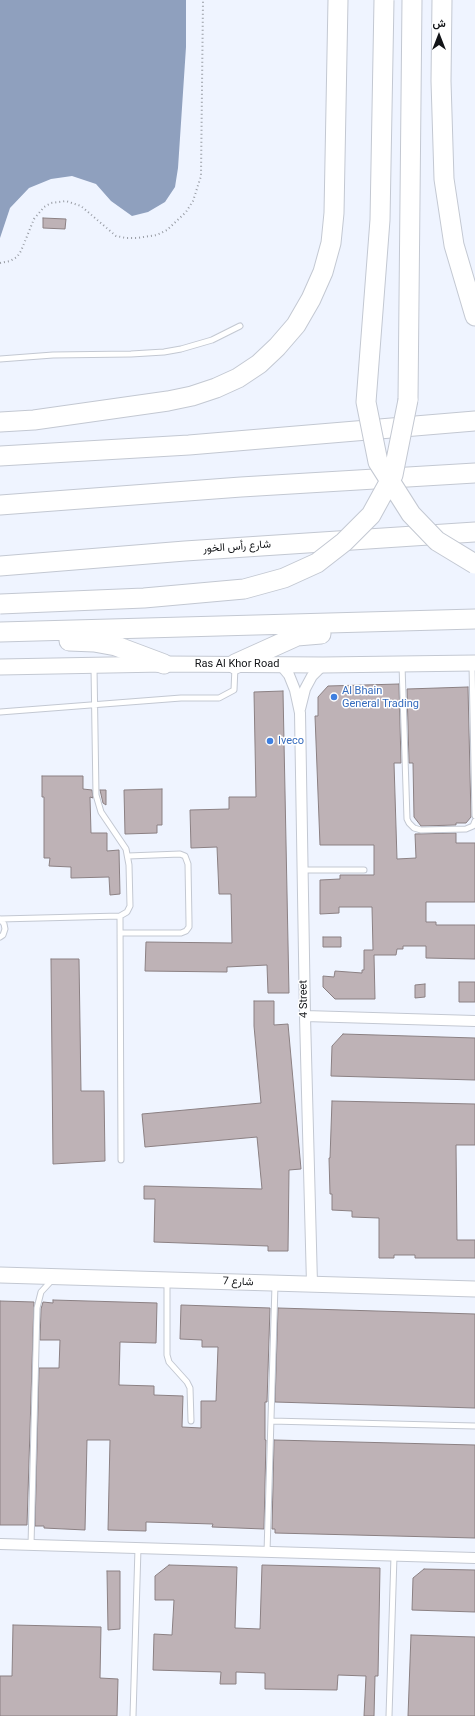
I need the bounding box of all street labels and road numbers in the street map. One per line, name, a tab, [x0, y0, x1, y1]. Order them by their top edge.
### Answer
street label: شارع رأس الخور	[203, 538, 271, 556]
street label: Ras Al Khor Road	[195, 657, 279, 671]
street label: 4 Street	[297, 980, 311, 1018]
street label: شارع 7	[222, 1275, 254, 1289]

